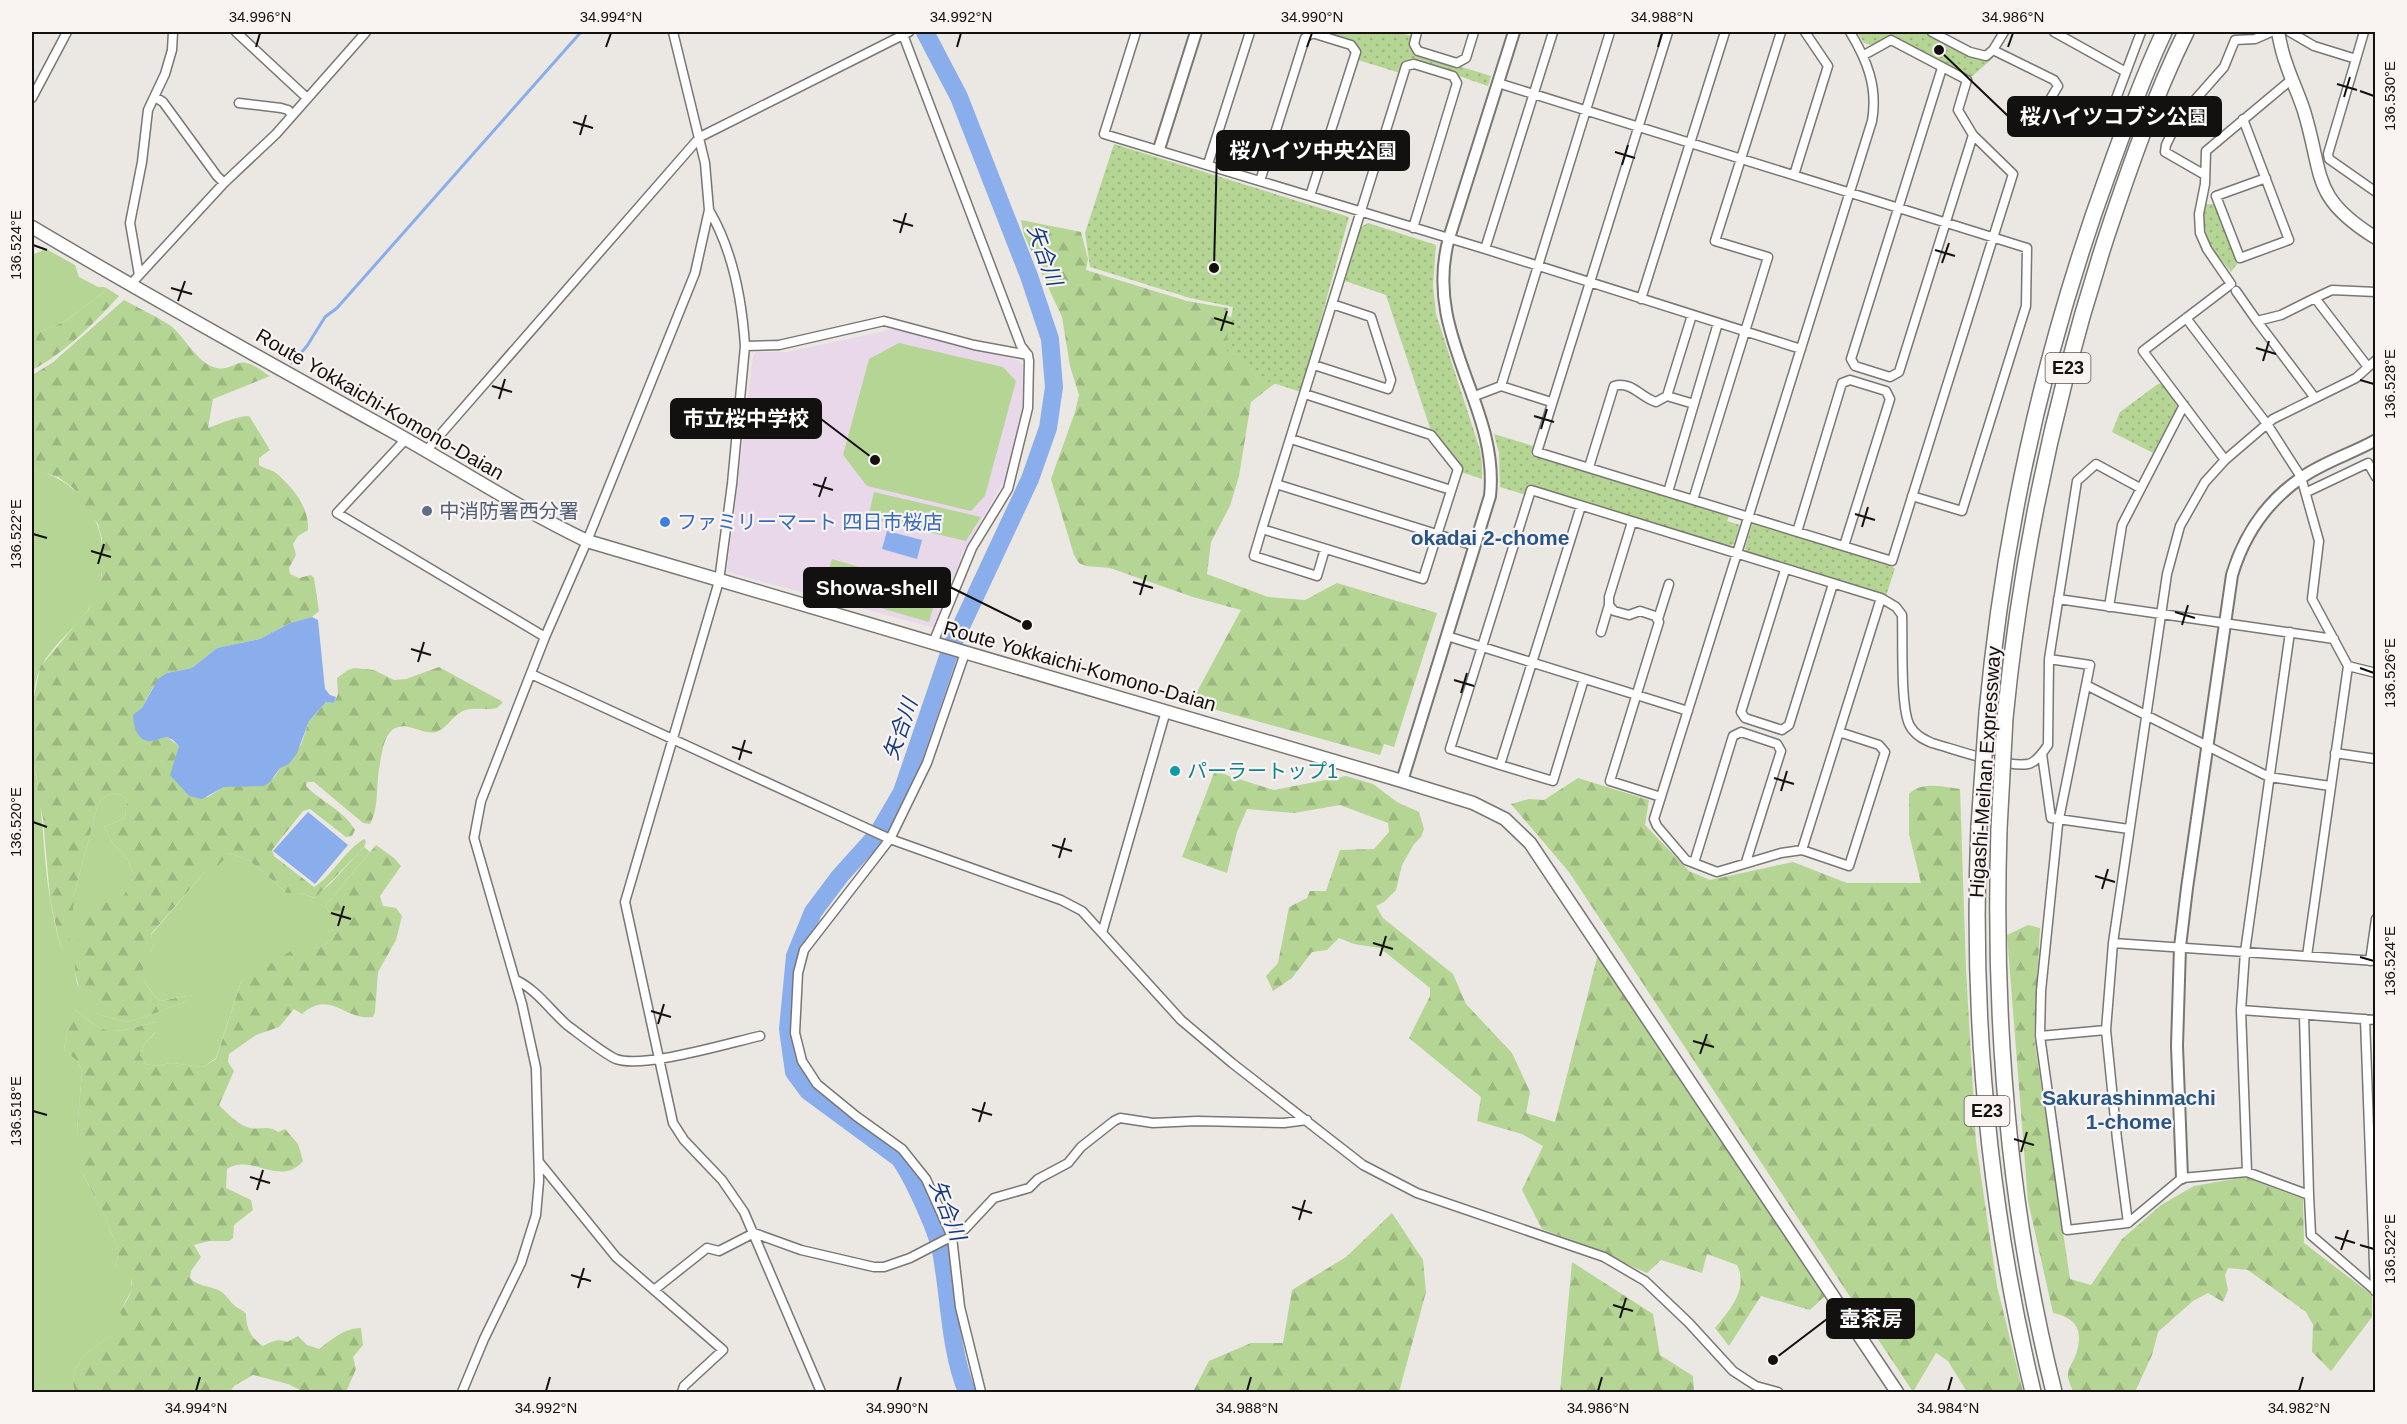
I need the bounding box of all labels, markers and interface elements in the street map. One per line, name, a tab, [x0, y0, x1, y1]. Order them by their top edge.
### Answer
text: 34.996°N	[229, 8, 291, 25]
text: 34.994°N	[580, 8, 642, 25]
text: 34.992°N	[930, 8, 992, 25]
text: 34.990°N	[1281, 8, 1343, 25]
text: 34.988°N	[1631, 8, 1693, 25]
text: 34.986°N	[1982, 8, 2044, 25]
text: 136.530°E	[2381, 61, 2398, 131]
callout: 桜ハイツコブシ公園	[2008, 97, 2221, 136]
text: 桜ハイツコブシ公園	[2020, 105, 2208, 128]
callout: 桜ハイツ中央公園	[1217, 131, 1409, 170]
text: 桜ハイツ中央公園	[1229, 139, 1397, 162]
text: 136.524°E	[7, 210, 24, 280]
water label: 矢合川	[1023, 221, 1067, 290]
street label: Route Yokkaichi-Komono-Daian	[252, 324, 508, 484]
text: 136.528°E	[2381, 349, 2398, 419]
road number: E23	[2046, 353, 2090, 383]
callout: 市立桜中学校	[671, 399, 821, 438]
text: 市立桜中学校	[683, 407, 809, 430]
text: 136.522°E	[7, 499, 24, 569]
place label: 中消防署西分署	[439, 500, 579, 522]
marker: 中消防署西分署	[420, 504, 434, 518]
place label: ファミリーマート 四日市桜店	[677, 511, 943, 533]
marker: ファミリーマート 四日市桜店	[658, 515, 672, 529]
district label: okadai 2-chome	[1411, 526, 1569, 549]
callout: Showa-shell	[804, 568, 950, 607]
text: Showa-shell	[816, 576, 938, 599]
street label: Route Yokkaichi-Komono-Daian	[941, 617, 1219, 715]
text: 136.526°E	[2381, 638, 2398, 708]
street label: Higashi-Meihan Expressway	[1965, 645, 2005, 899]
water label: 矢合川	[879, 694, 922, 763]
place label: パーラートップ1	[1187, 760, 1338, 782]
marker: パーラートップ1	[1168, 764, 1182, 778]
text: 136.520°E	[7, 787, 24, 857]
text: 136.524°E	[2381, 926, 2398, 996]
text: 136.518°E	[7, 1076, 24, 1146]
district label: Sakurashinmachi 1-chome	[2042, 1086, 2216, 1133]
road number: E23	[1964, 1096, 2010, 1126]
water label: 矢合川	[926, 1176, 971, 1245]
text: 136.522°E	[2381, 1214, 2398, 1284]
callout: 壺茶房	[1827, 1299, 1914, 1338]
text: 壺茶房	[1840, 1307, 1903, 1330]
text: 34.994°N	[165, 1399, 227, 1416]
text: 34.992°N	[515, 1399, 577, 1416]
text: 34.990°N	[866, 1399, 928, 1416]
text: 34.988°N	[1216, 1399, 1278, 1416]
text: 34.986°N	[1567, 1399, 1629, 1416]
text: 34.984°N	[1917, 1399, 1979, 1416]
text: 34.982°N	[2268, 1399, 2330, 1416]

